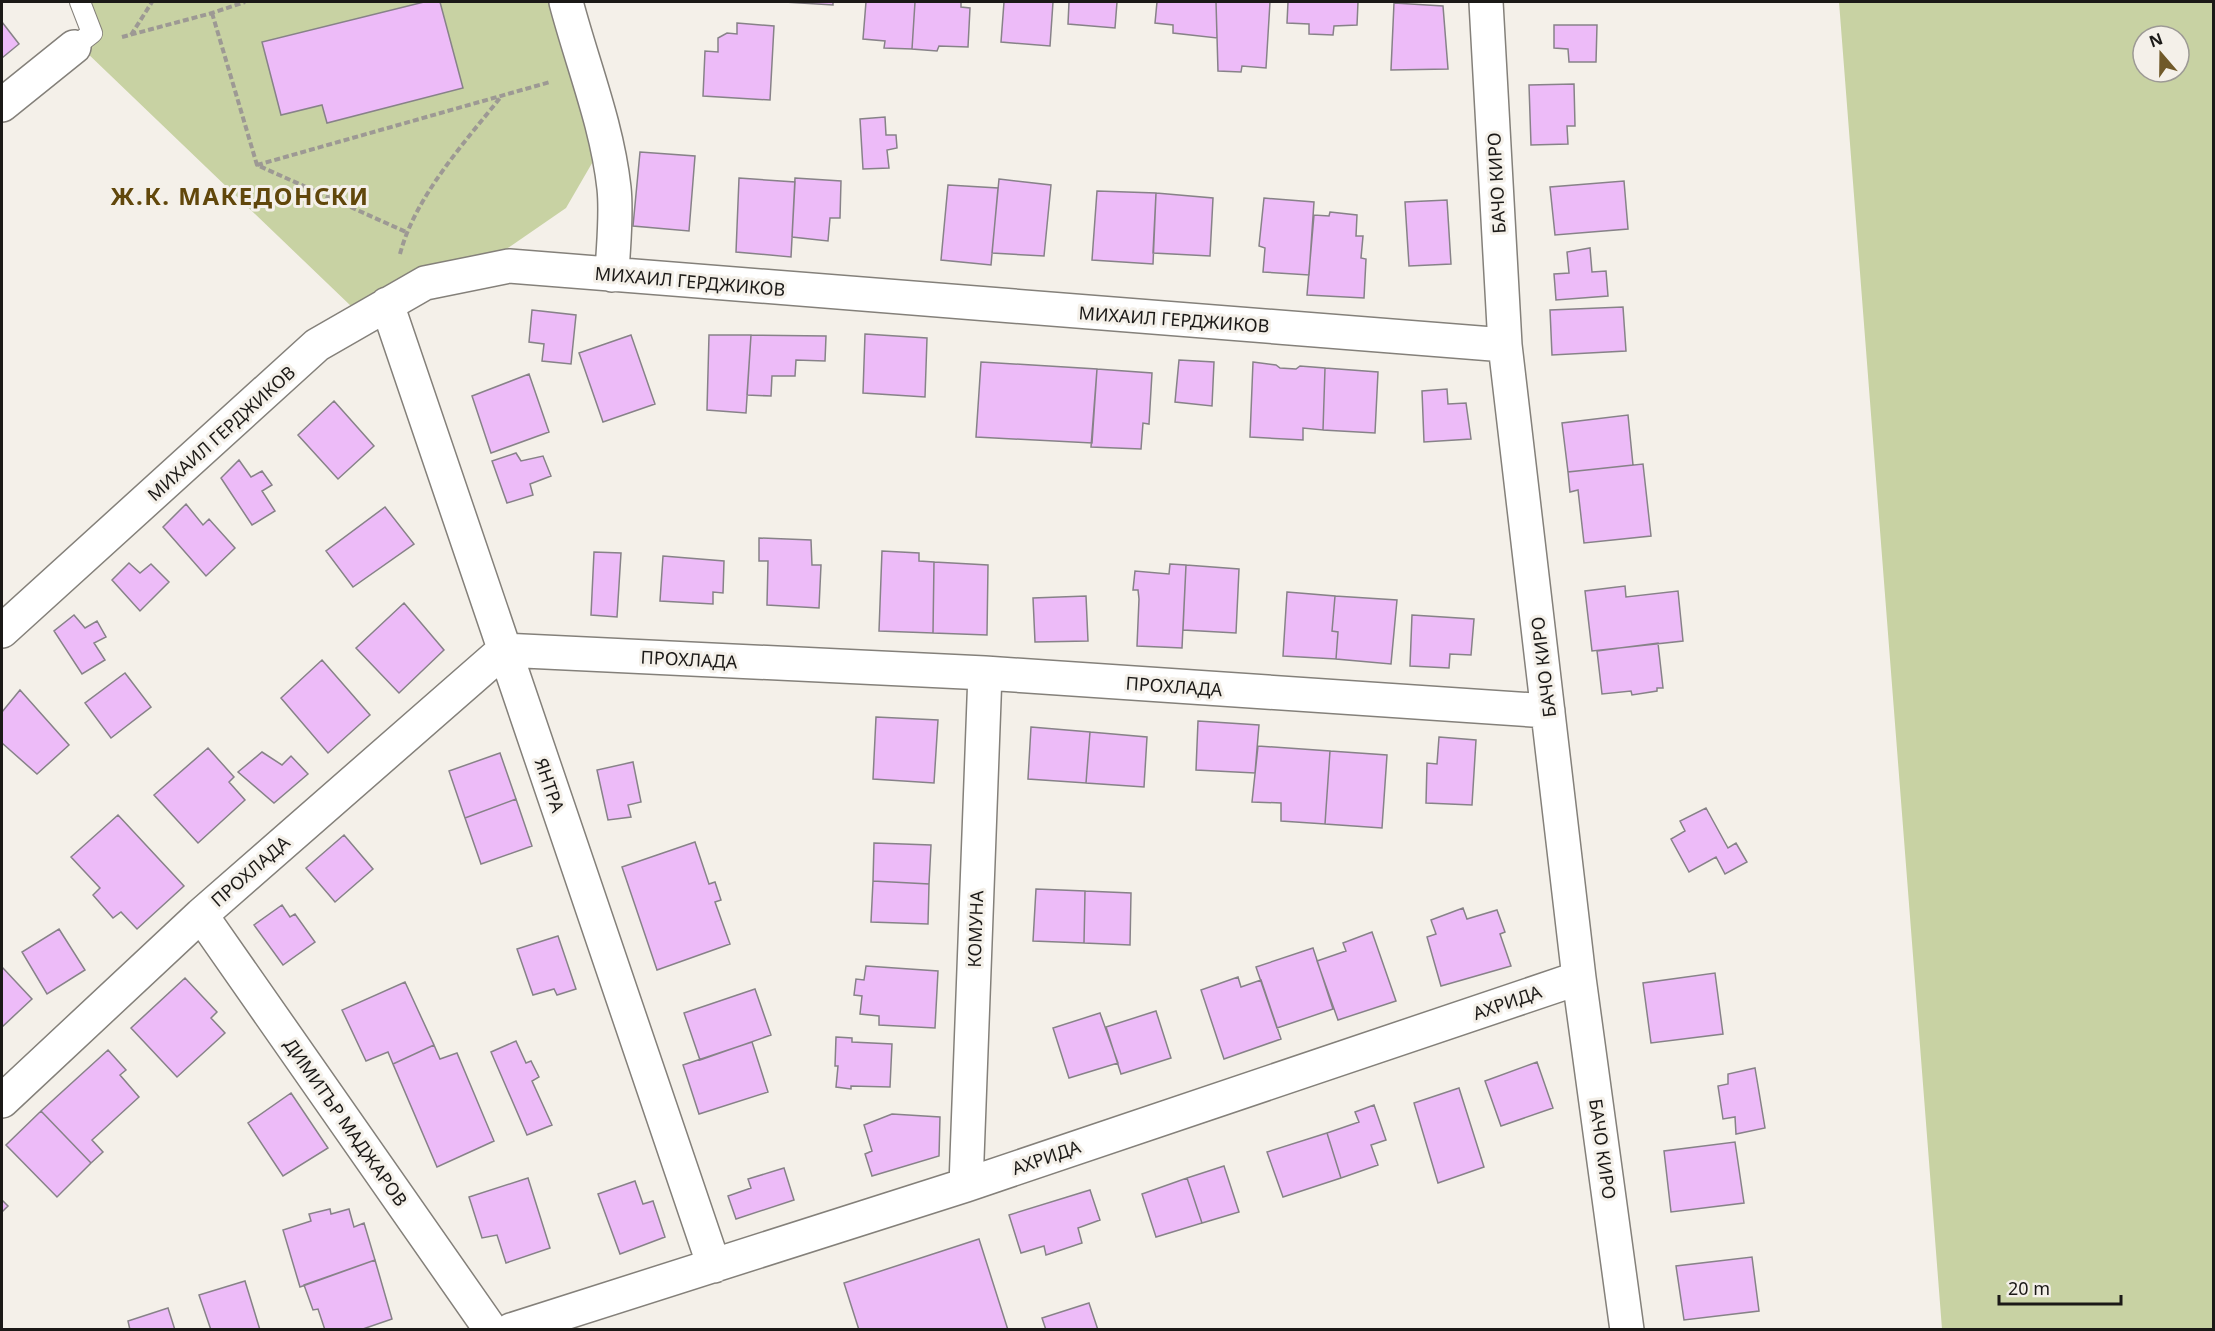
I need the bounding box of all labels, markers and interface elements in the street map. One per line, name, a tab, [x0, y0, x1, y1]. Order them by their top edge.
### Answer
north arrow	[2131, 24, 2191, 84]
text: N	[2146, 27, 2166, 52]
street label: БАЧО КИРО	[1481, 132, 1511, 234]
district label: Ж.К. МАКЕДОНСКИ	[111, 179, 369, 212]
street label: МИХАИЛ ГЕРДЖИКОВ	[594, 261, 786, 301]
street label: МИХАИЛ ГЕРДЖИКОВ	[1078, 300, 1270, 338]
street label: МИХАИЛ ГЕРДЖИКОВ	[142, 360, 300, 506]
street label: БАЧО КИРО	[1525, 615, 1561, 719]
street label: ПРОХЛАДА	[640, 644, 738, 674]
street label: ПРОХЛАДА	[1125, 671, 1224, 701]
street label: ЯНТРА	[529, 754, 571, 816]
street label: ПРОХЛАДА	[206, 830, 295, 912]
street label: КОМУНА	[962, 890, 988, 968]
street label: АХРИДА	[1469, 979, 1545, 1025]
street label: ДИМИТЪР МАДЖАРОВ	[279, 1033, 413, 1211]
street label: БАЧО КИРО	[1584, 1097, 1622, 1201]
street label: АХРИДА	[1008, 1134, 1084, 1180]
scale bar	[1999, 1268, 2120, 1306]
text: 20 m	[2008, 1276, 2050, 1300]

